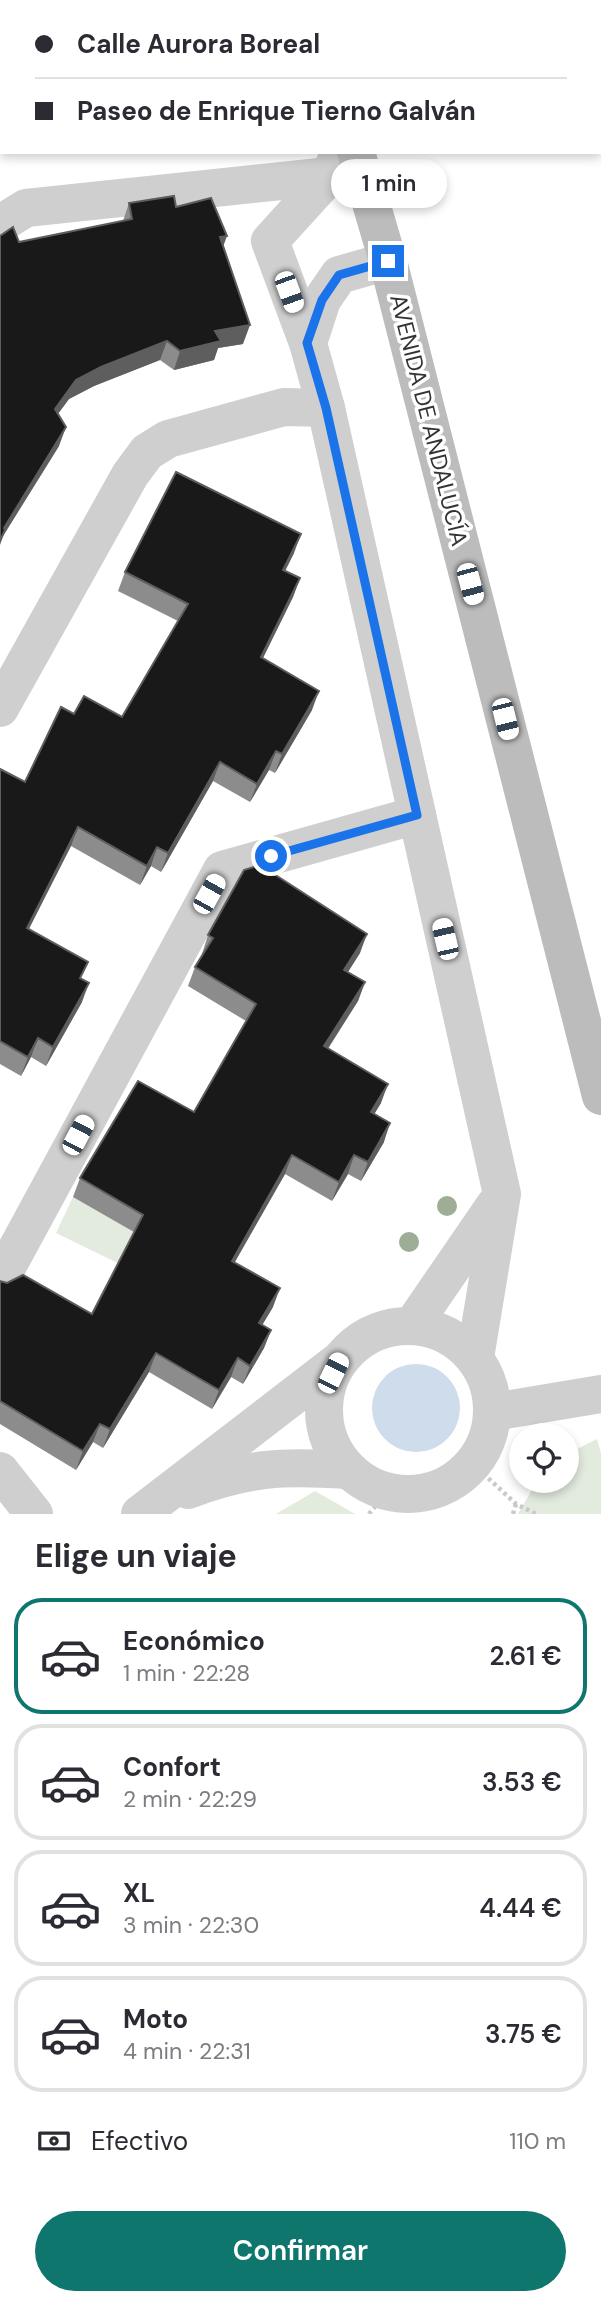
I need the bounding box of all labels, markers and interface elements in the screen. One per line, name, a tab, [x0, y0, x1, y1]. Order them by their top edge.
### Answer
text: Calle Aurora Boreal	[77, 27, 320, 61]
text: Paseo de Enrique Tierno Galván	[77, 94, 476, 128]
callout: 1 min	[330, 160, 446, 208]
text: 1 min	[362, 168, 416, 198]
route end	[372, 245, 404, 277]
car	[272, 269, 307, 315]
street label: AVENIDA DE ANDALUCÍA	[383, 291, 475, 549]
car	[455, 561, 486, 607]
car	[490, 696, 521, 742]
route start	[255, 840, 287, 872]
car	[190, 871, 229, 917]
car	[431, 916, 460, 962]
car	[59, 1112, 98, 1158]
car	[315, 1350, 352, 1396]
map controls	[509, 1423, 579, 1493]
button: locate	[509, 1423, 579, 1493]
text: Elige un viaje	[35, 1535, 237, 1577]
text: Económico	[123, 1624, 265, 1658]
icon: car	[39, 1625, 102, 1688]
text: 2.61 €	[489, 1639, 562, 1673]
text: 1 min · 22:28	[123, 1658, 250, 1688]
text: Confort	[123, 1750, 221, 1784]
icon: car	[39, 1751, 102, 1814]
text: 3.53 €	[482, 1765, 562, 1799]
text: 2 min · 22:29	[123, 1784, 257, 1814]
text: XL	[123, 1876, 155, 1910]
icon: car	[39, 1877, 102, 1940]
text: 4.44 €	[479, 1891, 562, 1925]
text: 3 min · 22:30	[123, 1910, 259, 1940]
text: Moto	[123, 2002, 188, 2036]
icon: car	[39, 2003, 102, 2066]
text: 3.75 €	[485, 2017, 562, 2051]
text: 4 min · 22:31	[123, 2036, 251, 2066]
icon: cash	[35, 2122, 73, 2160]
text: Efectivo	[91, 2124, 188, 2158]
text: 110 m	[509, 2126, 566, 2156]
button: Confirmar	[35, 2211, 566, 2291]

